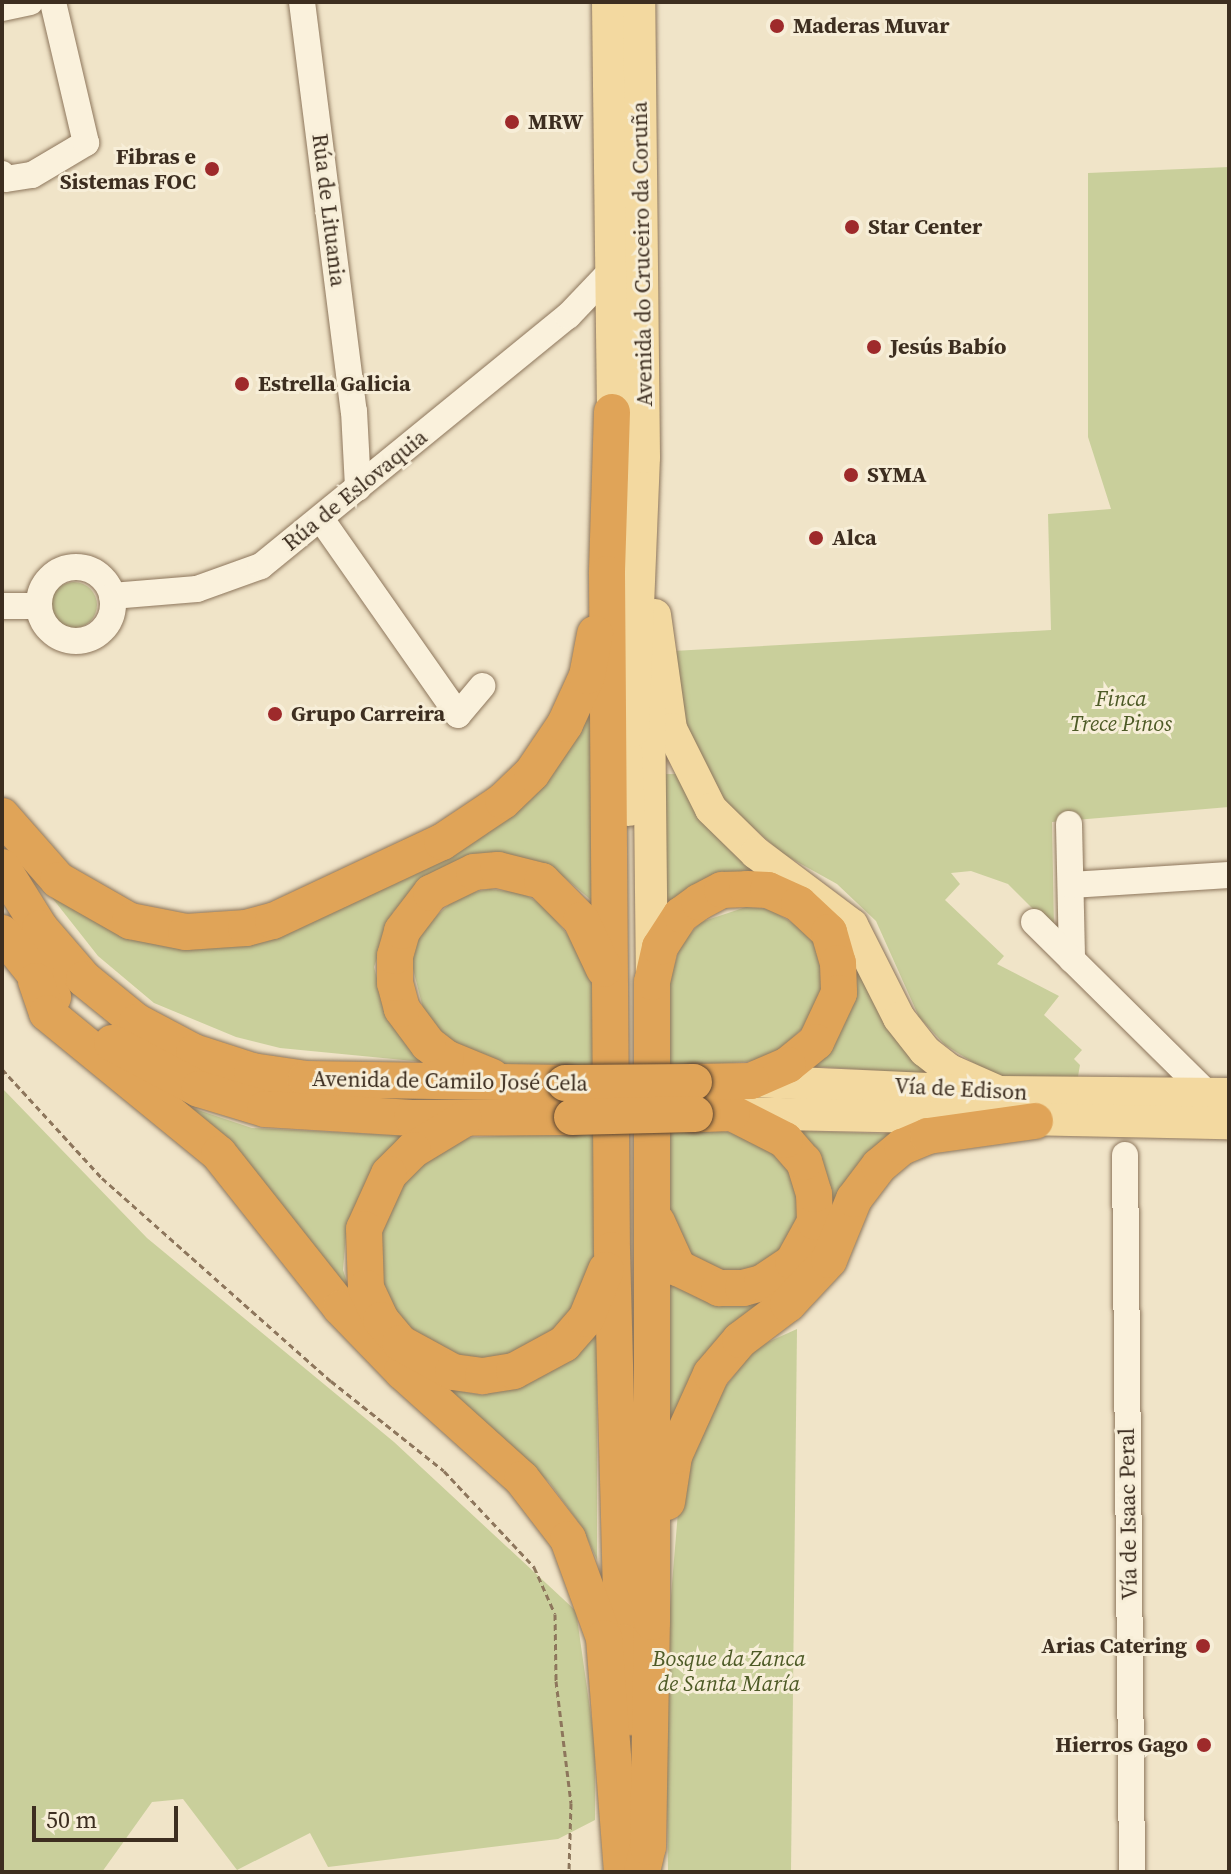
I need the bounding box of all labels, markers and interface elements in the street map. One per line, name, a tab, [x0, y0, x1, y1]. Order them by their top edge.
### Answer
place label: Maderas Muvar	[793, 13, 950, 39]
marker: Maderas Muvar	[768, 17, 786, 35]
street label: Avenida do Cruceiro da Coruña	[626, 101, 658, 407]
place label: MRW	[528, 109, 583, 135]
marker: MRW	[503, 113, 521, 131]
street label: Rúa de Lituania	[307, 132, 351, 288]
place label: Fibras e Sistemas FOC	[60, 143, 196, 194]
marker: Fibras e Sistemas FOC	[203, 160, 221, 178]
place label: Star Center	[868, 214, 982, 240]
marker: Star Center	[843, 218, 861, 236]
place label: Jesús Babío	[890, 334, 1006, 360]
marker: Jesús Babío	[865, 338, 883, 356]
place label: Estrella Galicia	[258, 371, 411, 397]
marker: Estrella Galicia	[233, 375, 251, 393]
street label: Rúa de Eslovaquia	[278, 424, 432, 556]
place label: SYMA	[867, 462, 927, 488]
marker: SYMA	[842, 466, 860, 484]
place label: Alca	[832, 525, 877, 551]
marker: Alca	[807, 529, 825, 547]
park label: Finca Trece Pinos	[1070, 685, 1172, 736]
place label: Grupo Carreira	[291, 701, 445, 727]
marker: Grupo Carreira	[266, 705, 284, 723]
street label: Avenida de Camilo José Cela	[312, 1065, 588, 1097]
street label: Vía de Edison	[894, 1072, 1028, 1106]
street label: Vía de Isaac Peral	[1113, 1428, 1143, 1600]
place label: Arias Catering	[1041, 1633, 1187, 1659]
marker: Arias Catering	[1194, 1637, 1212, 1655]
park label: Bosque da Zanca de Santa María	[652, 1645, 806, 1696]
place label: Hierros Gago	[1055, 1732, 1188, 1758]
marker: Hierros Gago	[1195, 1736, 1213, 1754]
scale bar	[36, 1790, 182, 1840]
text: 50 m	[46, 1803, 97, 1836]

